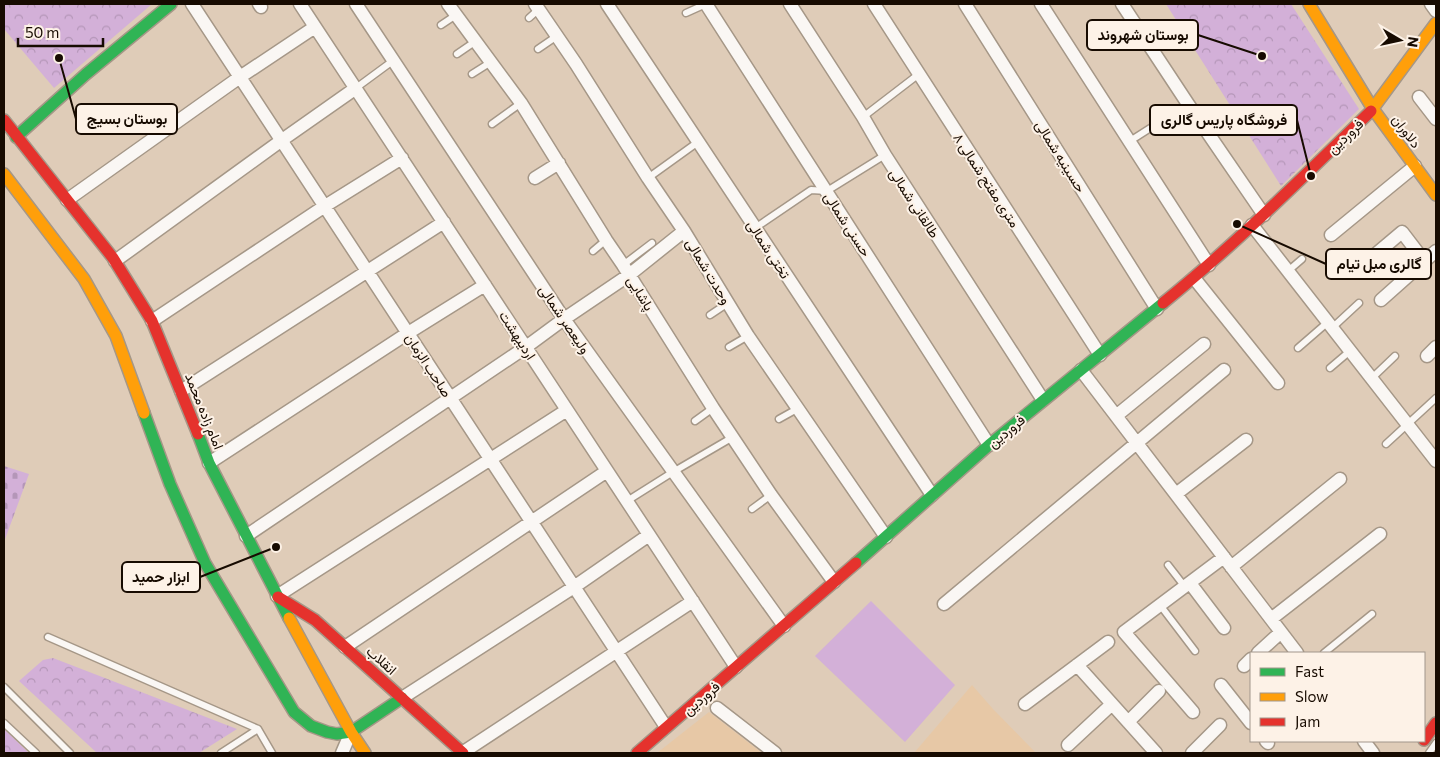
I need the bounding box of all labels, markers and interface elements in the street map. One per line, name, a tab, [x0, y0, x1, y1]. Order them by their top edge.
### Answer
scale bar	[18, 15, 102, 47]
north arrow	[1375, 15, 1425, 65]
callout: بوستان شهروند	[1087, 20, 1198, 50]
text: 50 m	[25, 23, 59, 41]
text: بوستان شهروند	[1097, 25, 1189, 44]
text: N	[1404, 36, 1423, 49]
callout: بوستان بسیج	[76, 104, 177, 134]
callout: فروشگاه پاریس گالری	[1150, 105, 1297, 135]
text: بوستان بسیج	[87, 109, 167, 129]
text: فروشگاه پاریس گالری	[1161, 110, 1287, 130]
street label: دلاوران	[1388, 111, 1425, 152]
street label: فروردین	[1324, 115, 1367, 158]
street label: حسینیه شمالی	[1031, 117, 1090, 196]
street label: ۸ متری مفتح شمالی	[948, 130, 1024, 232]
street label: طالقانی شمالی	[886, 165, 944, 241]
street label: حسنی شمالی	[820, 189, 875, 260]
street label: تختی شمالی	[743, 216, 794, 282]
street label: وحدت شمالی	[682, 235, 735, 308]
callout: گالری مبل تیام	[1326, 249, 1431, 279]
text: گالری مبل تیام	[1336, 254, 1422, 274]
street label: پاشایی	[622, 272, 658, 315]
street label: ولیعصر شمالی	[535, 281, 594, 357]
street label: اردیبهشت	[495, 307, 540, 363]
street label: صاحب الزمان	[401, 330, 456, 401]
street label: امام زاده محمد	[181, 370, 228, 452]
street label: فروردین	[984, 411, 1029, 452]
callout: ابزار حمید	[122, 562, 200, 592]
text: ابزار حمید	[132, 567, 190, 586]
street label: انقلاب	[363, 642, 401, 679]
legend	[1250, 652, 1425, 742]
text: Fast	[1295, 662, 1324, 680]
street label: فروردین	[679, 677, 724, 719]
text: Slow	[1295, 687, 1328, 705]
text: Jam	[1295, 712, 1320, 730]

